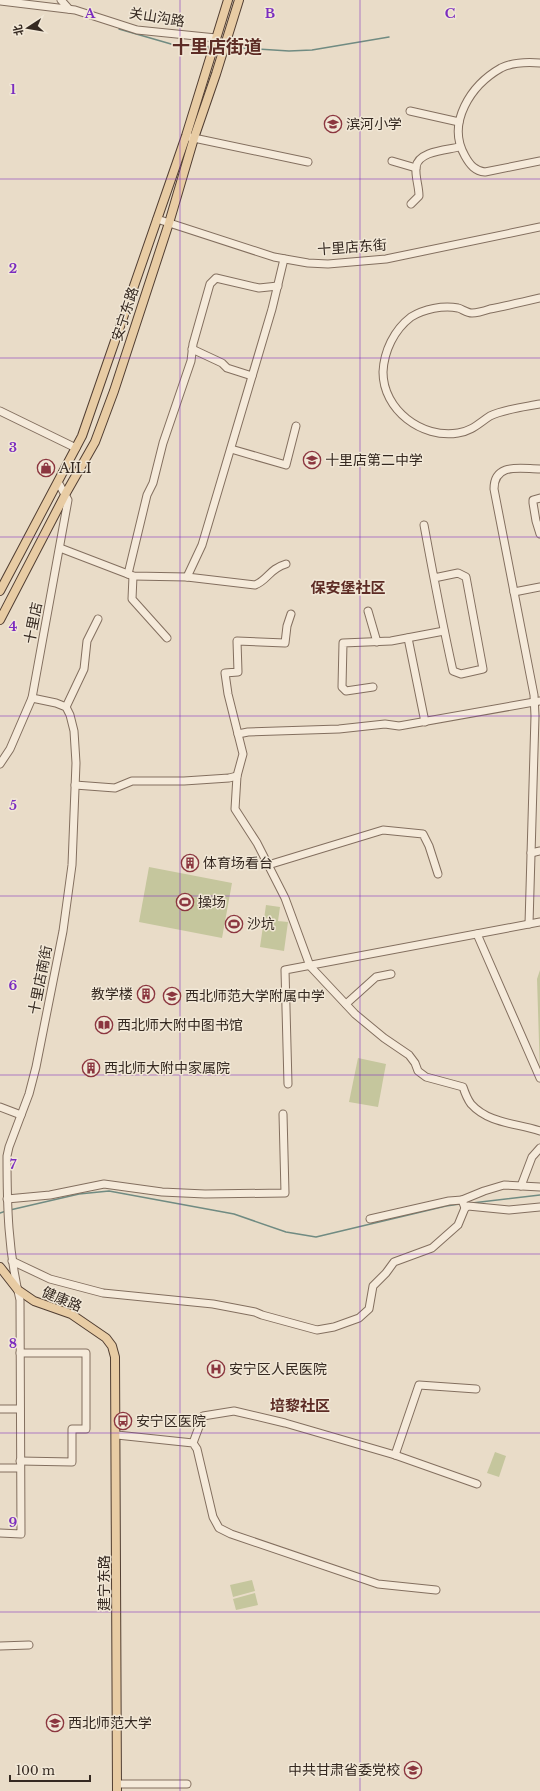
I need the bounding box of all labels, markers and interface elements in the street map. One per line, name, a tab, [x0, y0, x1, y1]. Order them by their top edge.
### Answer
street label: 关山沟路	[128, 4, 186, 30]
text: A	[84, 5, 96, 22]
text: B	[265, 5, 275, 22]
text: C	[445, 5, 456, 22]
north arrow	[8, 8, 48, 48]
text: 北	[10, 23, 26, 37]
district label: 十里店街道	[172, 36, 262, 58]
text: 1	[10, 81, 16, 98]
school or university icon: 滨河小学	[323, 114, 343, 134]
place label: 滨河小学	[346, 115, 402, 133]
street label: 十里店东街	[316, 236, 388, 258]
text: 2	[9, 260, 17, 277]
street label: 安宁东路	[108, 285, 142, 343]
text: 3	[9, 439, 17, 456]
school or university icon: 十里店第二中学	[302, 450, 322, 470]
place label: 十里店第二中学	[325, 451, 423, 469]
shop icon: AILI	[36, 458, 56, 478]
place label: AILI	[58, 459, 92, 477]
district label: 保安堡社区	[310, 578, 386, 597]
street label: 十里店	[20, 601, 46, 645]
text: 4	[9, 618, 18, 635]
text: 5	[9, 797, 17, 814]
building icon: 体育场看台	[180, 853, 200, 873]
place label: 体育场看台	[203, 854, 273, 872]
sports icon: 操场	[175, 892, 195, 912]
place label: 操场	[198, 893, 226, 911]
sports icon: 沙坑	[224, 914, 244, 934]
place label: 沙坑	[247, 915, 275, 933]
street label: 十里店南街	[24, 944, 56, 1016]
text: 6	[9, 977, 18, 994]
building icon: 教学楼	[136, 984, 156, 1004]
place label: 教学楼	[91, 985, 133, 1003]
school or university icon: 西北师范大学附属中学	[162, 986, 182, 1006]
place label: 西北师范大学附属中学	[185, 987, 325, 1005]
library icon: 西北师大附中图书馆	[94, 1015, 114, 1035]
place label: 西北师大附中图书馆	[117, 1016, 243, 1034]
building icon: 西北师大附中家属院	[81, 1058, 101, 1078]
place label: 西北师大附中家属院	[104, 1059, 230, 1077]
text: 7	[10, 1156, 17, 1173]
street label: 健康路	[39, 1283, 85, 1315]
text: 8	[9, 1335, 17, 1352]
hospital icon: 安宁区人民医院	[206, 1359, 226, 1379]
place label: 安宁区人民医院	[229, 1360, 327, 1378]
district label: 培黎社区	[270, 1396, 330, 1415]
bus stop icon: 安宁区医院	[113, 1411, 133, 1431]
place label: 安宁区医院	[136, 1412, 206, 1430]
text: 9	[9, 1514, 18, 1531]
street label: 建宁东路	[95, 1555, 113, 1611]
school or university icon: 西北师范大学	[45, 1713, 65, 1733]
place label: 西北师范大学	[68, 1714, 152, 1732]
scale bar	[10, 1757, 90, 1783]
school or university icon: 中共甘肃省委党校	[403, 1760, 423, 1780]
place label: 中共甘肃省委党校	[288, 1761, 400, 1779]
text: 100 m	[16, 1763, 55, 1778]

